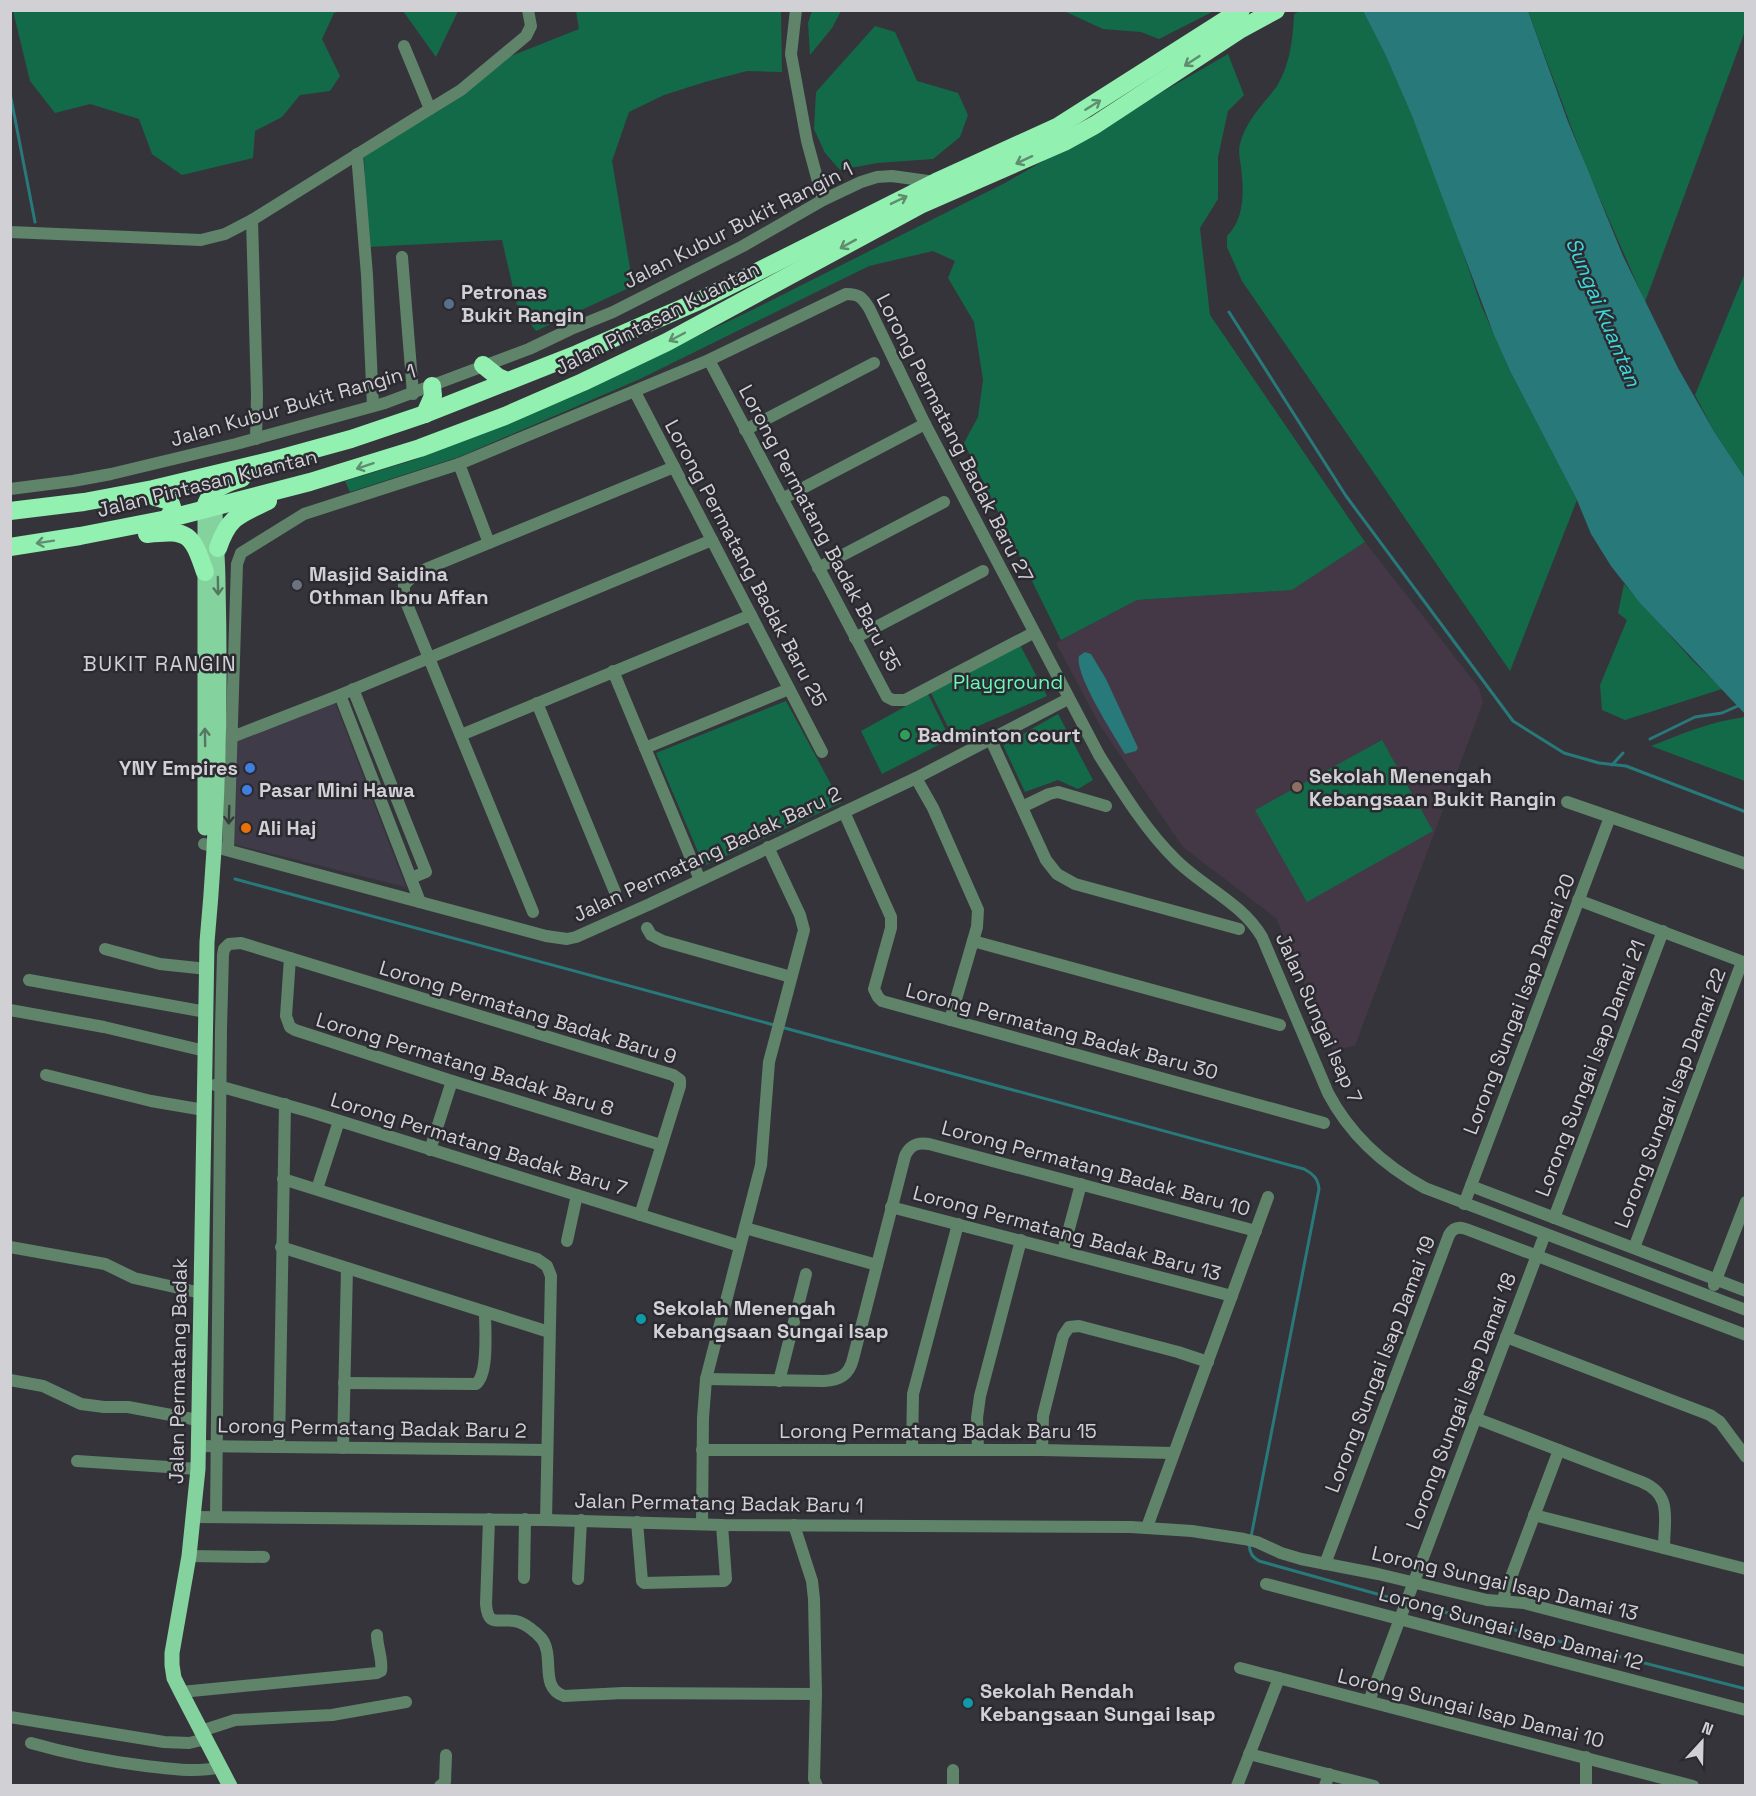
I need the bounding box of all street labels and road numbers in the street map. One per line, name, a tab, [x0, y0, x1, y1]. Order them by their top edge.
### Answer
street label: Jalan Kubur Bukit Rangin 1	[619, 156, 857, 294]
street label: Jalan Pintasan Kuantan	[550, 255, 764, 381]
street label: Lorong Permatang Badak Baru 27	[871, 289, 1039, 587]
street label: Jalan Kubur Bukit Rangin 1	[167, 357, 419, 453]
street label: Lorong Permatang Badak Baru 35	[733, 380, 907, 676]
street label: Lorong Permatang Badak Baru 25	[659, 415, 833, 711]
street label: Jalan Pintasan Kuantan	[94, 443, 320, 523]
street label: Jalan Permatang Badak Baru 2	[569, 780, 845, 928]
street label: Lorong Sungai Isap Damai 20	[1457, 870, 1581, 1138]
street label: Jalan Sungai Isap 7	[1270, 929, 1368, 1107]
street label: Lorong Sungai Isap Damai 21	[1529, 936, 1651, 1200]
street label: Lorong Permatang Badak Baru 9	[376, 954, 680, 1070]
street label: Lorong Sungai Isap Damai 22	[1608, 964, 1732, 1232]
street label: Lorong Permatang Badak Baru 30	[903, 977, 1221, 1085]
street label: Lorong Permatang Badak Baru 8	[313, 1006, 617, 1122]
street label: Lorong Permatang Badak Baru 7	[328, 1086, 630, 1202]
street label: Lorong Permatang Badak Baru 10	[939, 1114, 1253, 1222]
street label: Lorong Permatang Badak Baru 13	[910, 1179, 1224, 1287]
street label: Lorong Sungai Isap Damai 19	[1319, 1232, 1441, 1496]
street label: Jalan Permatang Badak	[163, 1257, 193, 1484]
street label: Lorong Sungai Isap Damai 18	[1400, 1269, 1522, 1533]
street label: Lorong Permatang Badak Baru 2	[217, 1412, 527, 1444]
street label: Lorong Permatang Badak Baru 15	[779, 1418, 1097, 1444]
street label: Jalan Permatang Badak Baru 1	[574, 1487, 864, 1519]
street label: Lorong Sungai Isap Damai 13	[1369, 1540, 1641, 1626]
street label: Lorong Sungai Isap Damai 12	[1376, 1580, 1646, 1676]
street label: Lorong Sungai Isap Damai 10	[1335, 1662, 1607, 1754]

